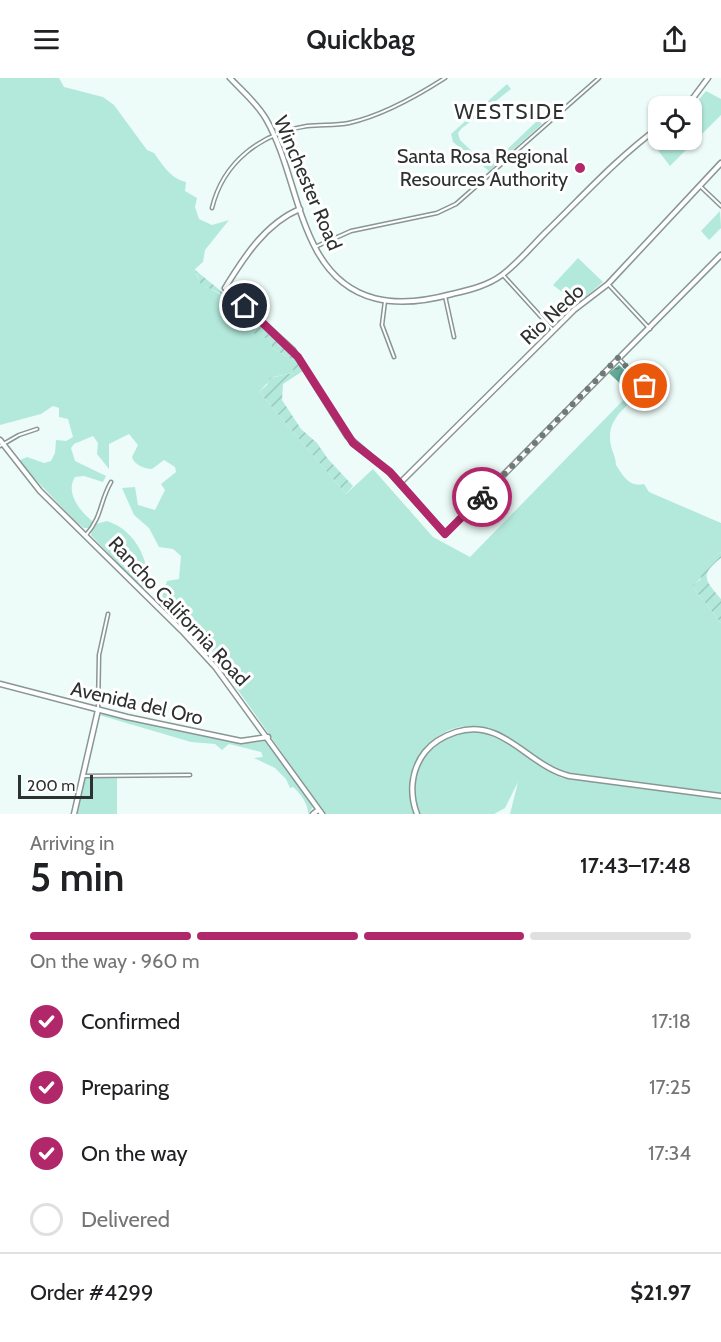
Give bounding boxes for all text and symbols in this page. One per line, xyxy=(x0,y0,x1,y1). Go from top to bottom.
icon: menu xyxy=(30,23,63,56)
text: Quickbag xyxy=(306,23,415,56)
icon: share xyxy=(658,23,691,56)
map controls xyxy=(648,96,702,150)
button: locate xyxy=(648,96,702,150)
district label: WESTSIDE xyxy=(454,99,566,124)
street label: Winchester Road xyxy=(269,112,347,254)
place label: Santa Rosa Regional Resources Authority xyxy=(397,144,568,191)
marker: Santa Rosa Regional Resources Authority xyxy=(573,161,587,175)
street label: Rio Nedo xyxy=(515,279,589,349)
pin xyxy=(219,280,270,331)
icon: home xyxy=(228,289,261,322)
pin xyxy=(619,360,670,411)
icon: bag xyxy=(628,369,661,402)
courier xyxy=(452,467,512,527)
icon: bike xyxy=(466,481,499,514)
street label: Rancho California Road xyxy=(103,531,255,691)
street label: Avenida del Oro xyxy=(69,676,205,730)
scale bar xyxy=(18,772,93,800)
text: 200 m xyxy=(27,776,75,795)
text: Arriving in xyxy=(30,831,114,855)
text: 17:43–17:48 xyxy=(580,852,691,879)
text: 5 min xyxy=(30,853,124,901)
text: On the way · 960 m xyxy=(30,949,199,973)
icon: check xyxy=(30,1005,63,1038)
text: Confirmed xyxy=(81,1008,180,1035)
text: 17:18 xyxy=(652,1009,691,1033)
icon: check xyxy=(30,1071,63,1104)
text: Preparing xyxy=(81,1074,169,1101)
text: 17:25 xyxy=(649,1075,691,1099)
icon: check xyxy=(30,1137,63,1170)
text: On the way xyxy=(81,1140,188,1167)
text: 17:34 xyxy=(648,1141,691,1165)
text: Delivered xyxy=(81,1206,170,1233)
text: Order #4299 xyxy=(30,1279,154,1306)
text: $21.97 xyxy=(630,1279,691,1306)

